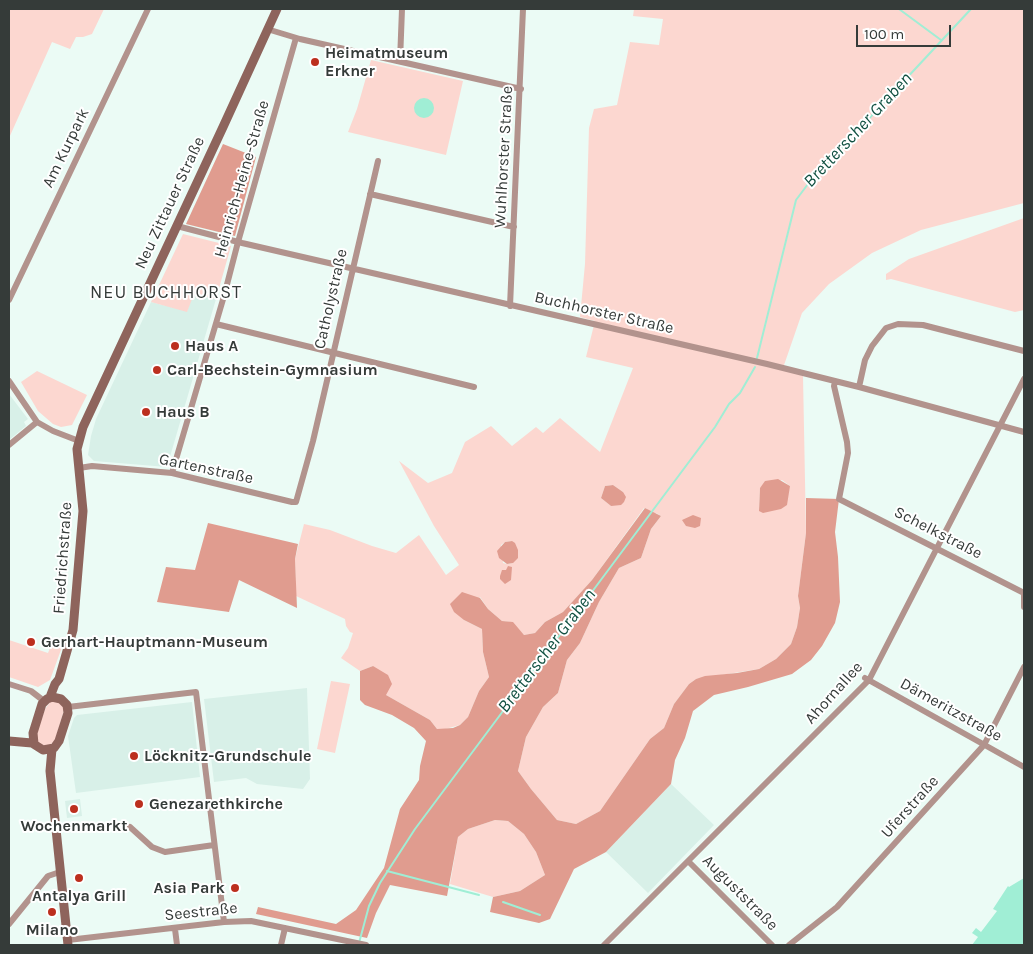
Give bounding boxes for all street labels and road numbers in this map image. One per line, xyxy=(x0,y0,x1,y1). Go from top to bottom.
street label: Wuhlhorster Straße xyxy=(491,85,517,229)
street label: Heinrich-Heine-Straße xyxy=(210,98,274,260)
street label: Am Kurpark xyxy=(38,105,94,191)
street label: Neu Zittauer Straße xyxy=(131,134,209,272)
street label: Catholystraße xyxy=(310,247,352,351)
street label: Buchhorster Straße xyxy=(533,288,675,338)
street label: Gartenstraße xyxy=(157,450,255,488)
street label: Friedrichstraße xyxy=(50,501,76,615)
street label: Schelkstraße xyxy=(891,503,985,563)
street label: Ahornallee xyxy=(801,658,867,728)
street label: Dämeritzstraße xyxy=(897,674,1005,746)
street label: Uferstraße xyxy=(877,772,943,842)
street label: Auguststraße xyxy=(698,851,782,935)
street label: Seestraße xyxy=(164,899,238,925)

